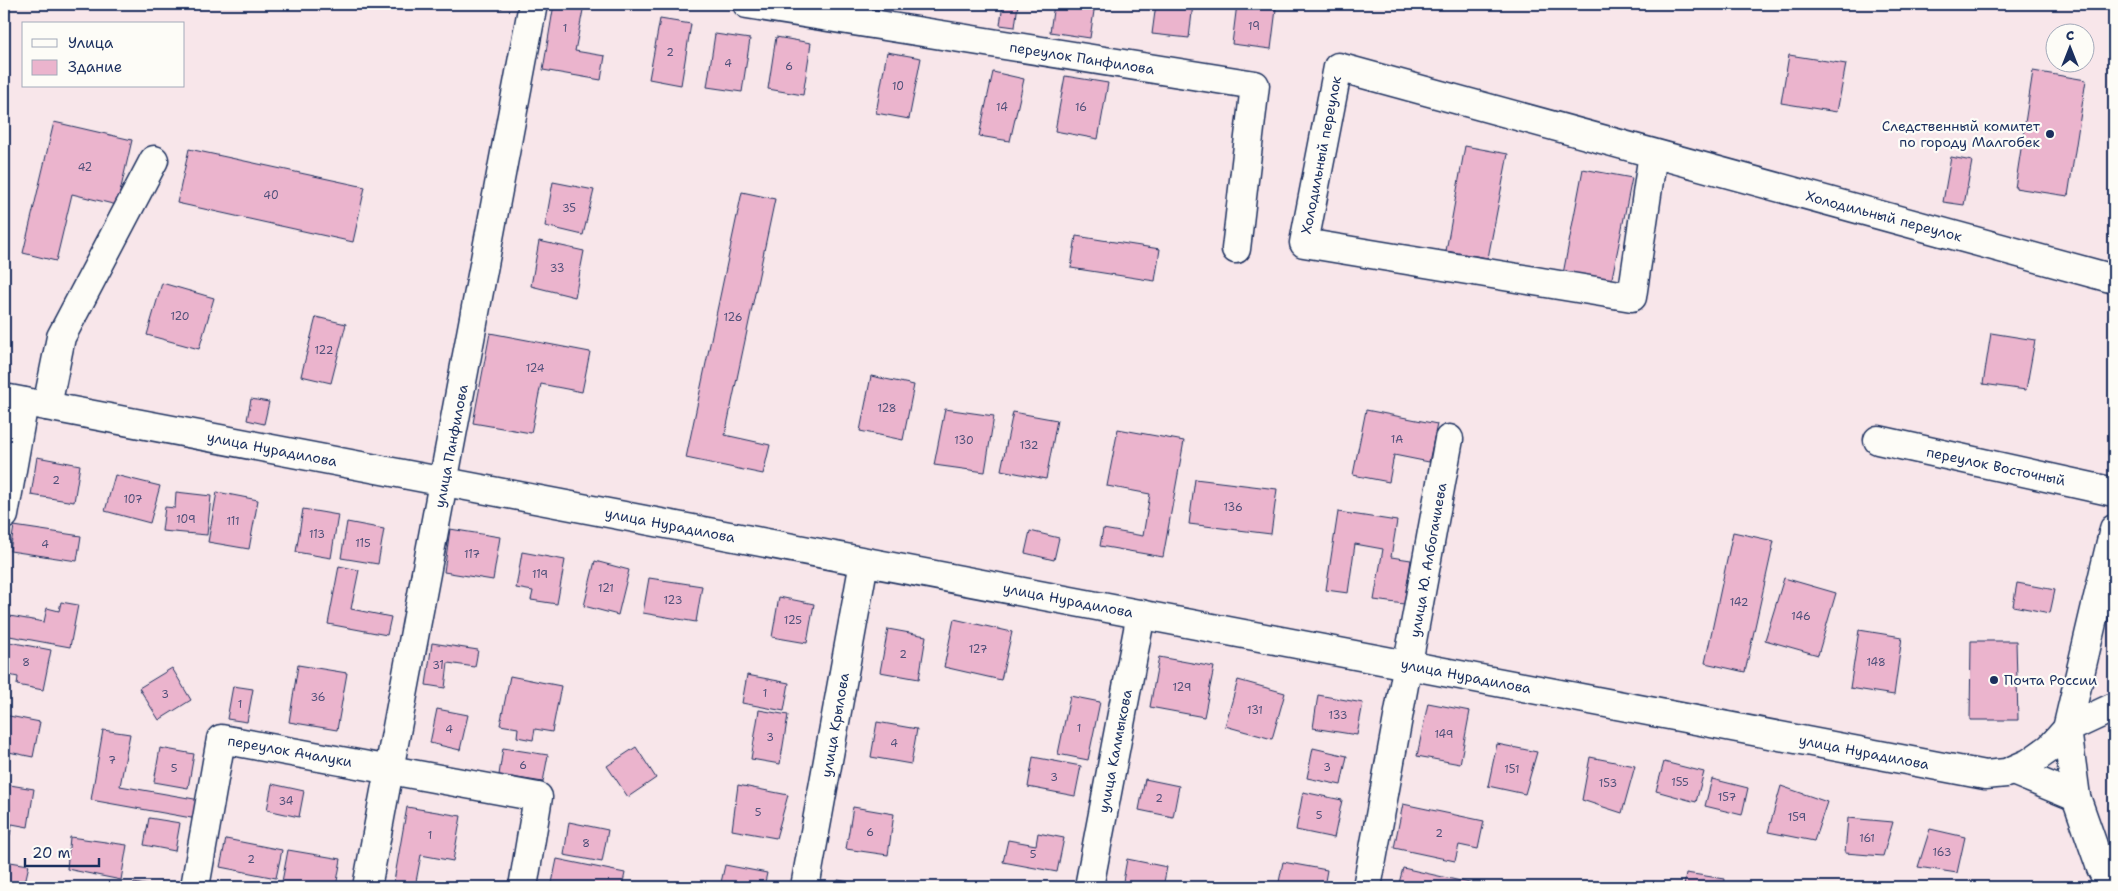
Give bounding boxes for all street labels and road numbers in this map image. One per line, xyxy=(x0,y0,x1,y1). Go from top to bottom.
street label: переулок Панфилова xyxy=(1008,38,1156,78)
street label: Холодильный переулок xyxy=(1297,74,1345,236)
street label: Холодильный переулок xyxy=(1804,187,1964,246)
street label: улица Панфилова xyxy=(430,382,472,509)
street label: улица Нурадилова xyxy=(205,428,339,471)
street label: переулок Восточный xyxy=(1925,442,2067,490)
street label: улица Ю. Албогачиева xyxy=(1406,481,1451,639)
street label: улица Нурадилова xyxy=(603,504,737,547)
street label: улица Нурадилова xyxy=(1001,579,1135,622)
street label: улица Нурадилова xyxy=(1399,655,1533,698)
street label: улица Крылова xyxy=(817,671,853,779)
street label: улица Калмыкова xyxy=(1094,688,1136,814)
street label: переулок Ачалуки xyxy=(226,731,354,771)
street label: улица Нурадилова xyxy=(1797,731,1931,774)

